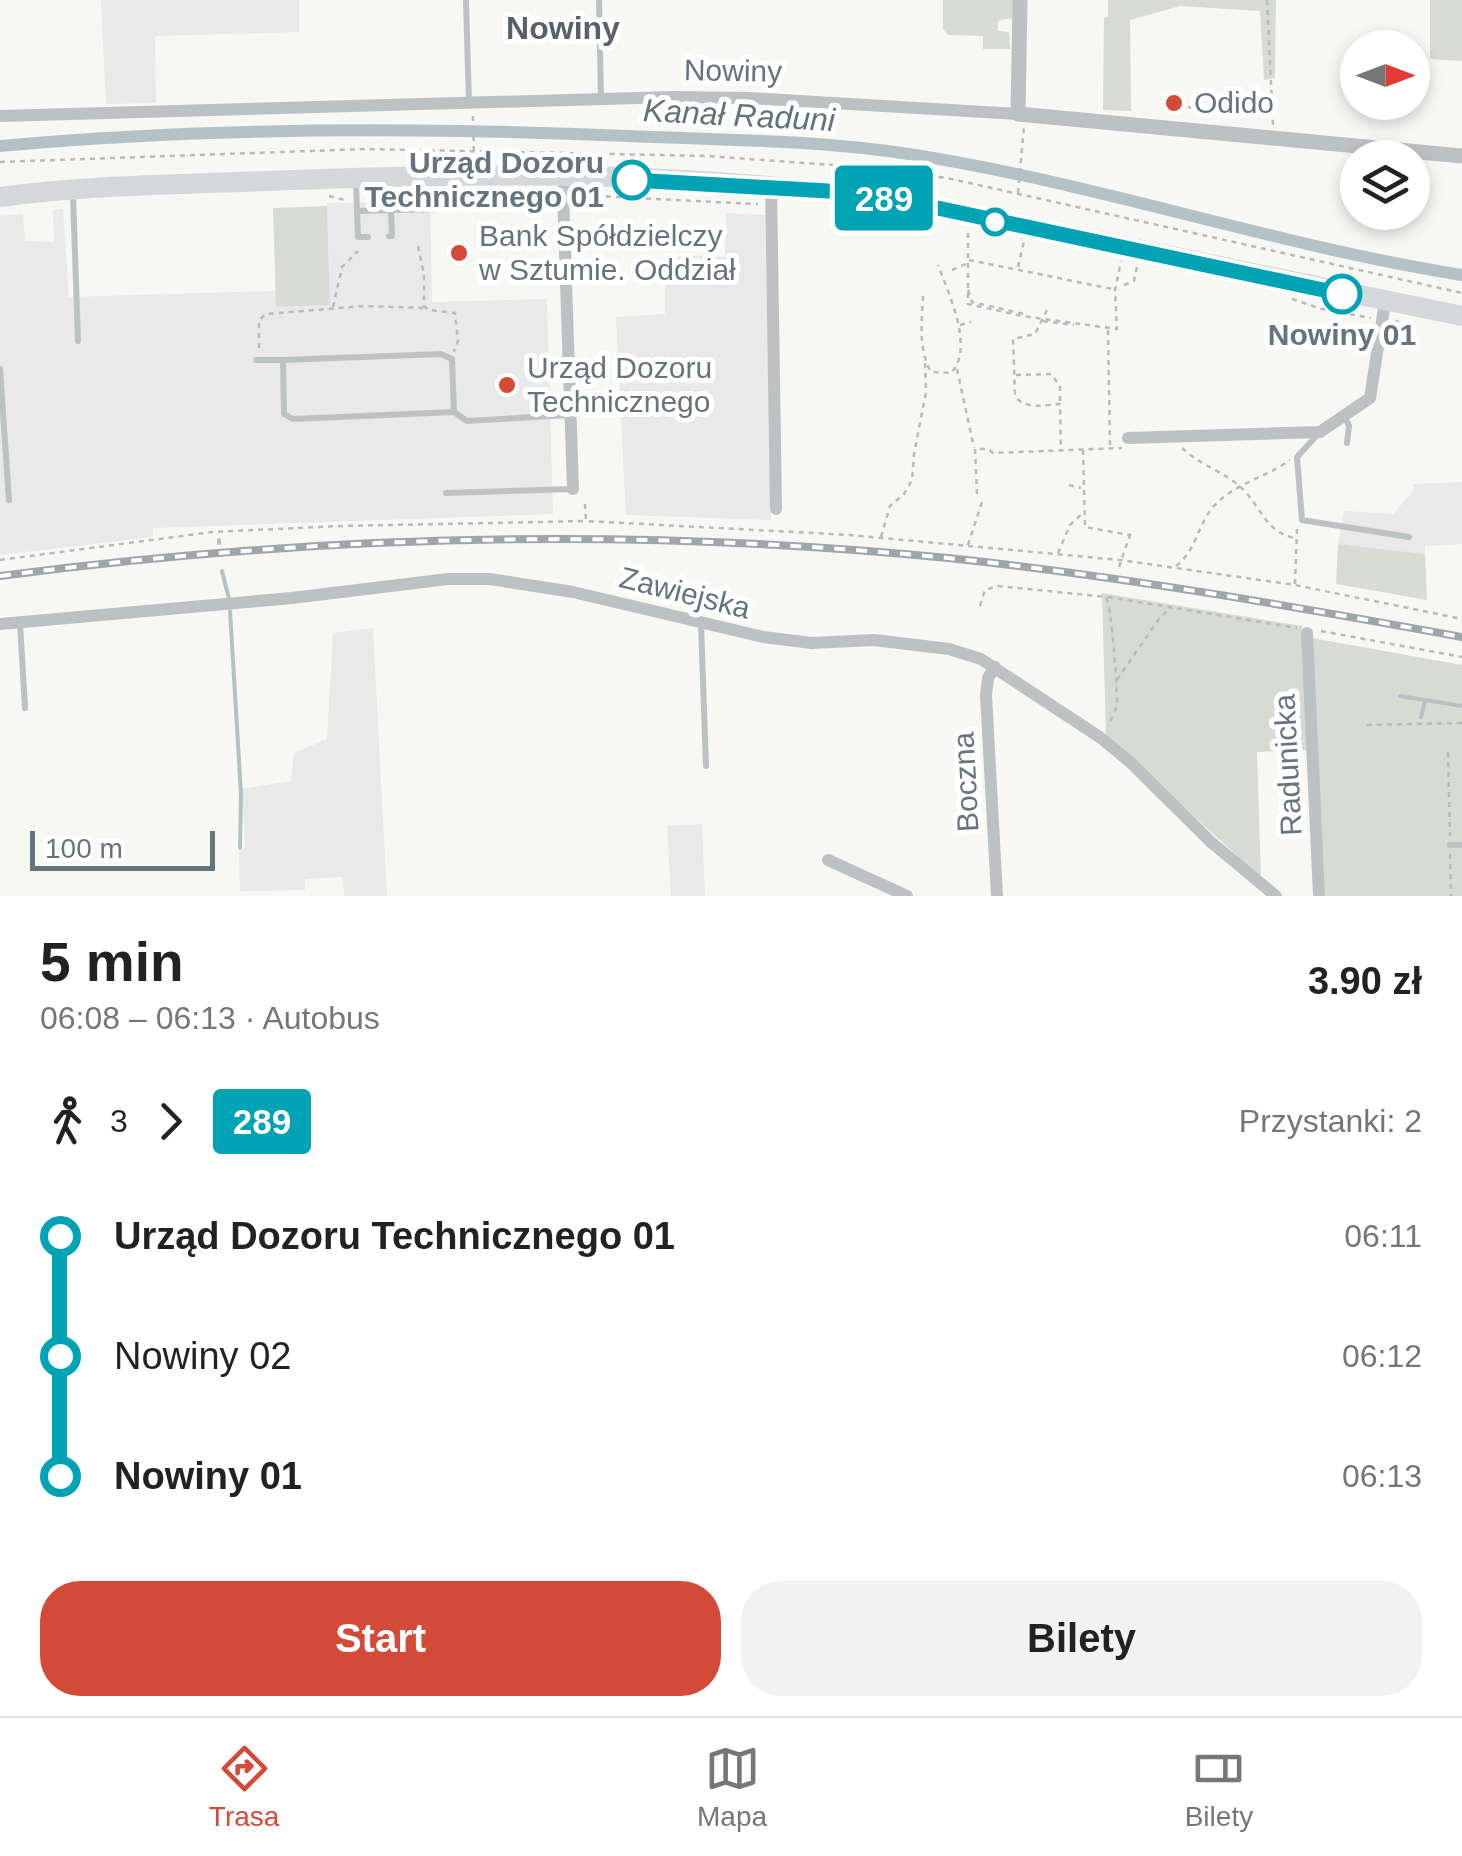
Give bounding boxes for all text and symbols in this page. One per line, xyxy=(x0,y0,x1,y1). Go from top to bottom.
district label: Nowiny xyxy=(506,10,620,46)
north arrow xyxy=(1340,30,1430,120)
map controls xyxy=(1340,30,1430,230)
street label: Nowiny xyxy=(684,53,782,88)
place label: Odido xyxy=(1194,86,1274,119)
water label: Kanał Raduni xyxy=(642,92,837,138)
marker: Odido xyxy=(1163,92,1185,114)
button: layers xyxy=(1340,140,1430,230)
place label: Urząd Dozoru Technicznego 01 xyxy=(364,146,604,213)
marker: Urząd Dozoru Technicznego 01 xyxy=(613,161,651,199)
line badge: 289 xyxy=(826,166,942,230)
text: 289 xyxy=(855,179,913,218)
unlabelled marker xyxy=(982,209,1008,235)
place label: Bank Spółdzielczy w Sztumie. Oddział xyxy=(478,219,736,286)
marker: Bank Spółdzielczy w Sztumie. Oddział xyxy=(448,242,470,264)
marker: Nowiny 01 xyxy=(1323,275,1361,313)
place label: Nowiny 01 xyxy=(1268,318,1416,351)
place label: Urząd Dozoru Technicznego xyxy=(527,351,712,418)
marker: Urząd Dozoru Technicznego xyxy=(496,374,518,396)
street label: Zawiejska xyxy=(616,560,754,625)
street label: Radunicka xyxy=(1267,693,1308,837)
street label: Boczna xyxy=(946,731,985,833)
scale bar xyxy=(30,826,215,870)
text: 100 m xyxy=(45,833,123,864)
text: 5 min xyxy=(40,931,184,993)
text: 3.90 zł xyxy=(1308,960,1422,1002)
text: 06:08 – 06:13 · Autobus xyxy=(40,1000,380,1036)
icon: walk xyxy=(40,1094,95,1149)
icon: forward xyxy=(143,1094,198,1149)
text: 289 xyxy=(233,1102,291,1141)
text: 3 xyxy=(110,1103,128,1139)
text: Przystanki: 2 xyxy=(1239,1103,1422,1139)
text: Urząd Dozoru Technicznego 01 xyxy=(114,1215,675,1257)
text: 06:11 xyxy=(1344,1218,1422,1254)
text: Nowiny 02 xyxy=(114,1335,291,1377)
text: 06:12 xyxy=(1342,1338,1422,1374)
text: Nowiny 01 xyxy=(114,1455,302,1497)
text: 06:13 xyxy=(1342,1458,1422,1494)
button: Start xyxy=(40,1581,721,1696)
button: Bilety xyxy=(741,1581,1422,1696)
tab: Trasa xyxy=(209,1741,279,1833)
tab: Mapa xyxy=(697,1741,767,1833)
tab: Bilety xyxy=(1185,1741,1253,1833)

